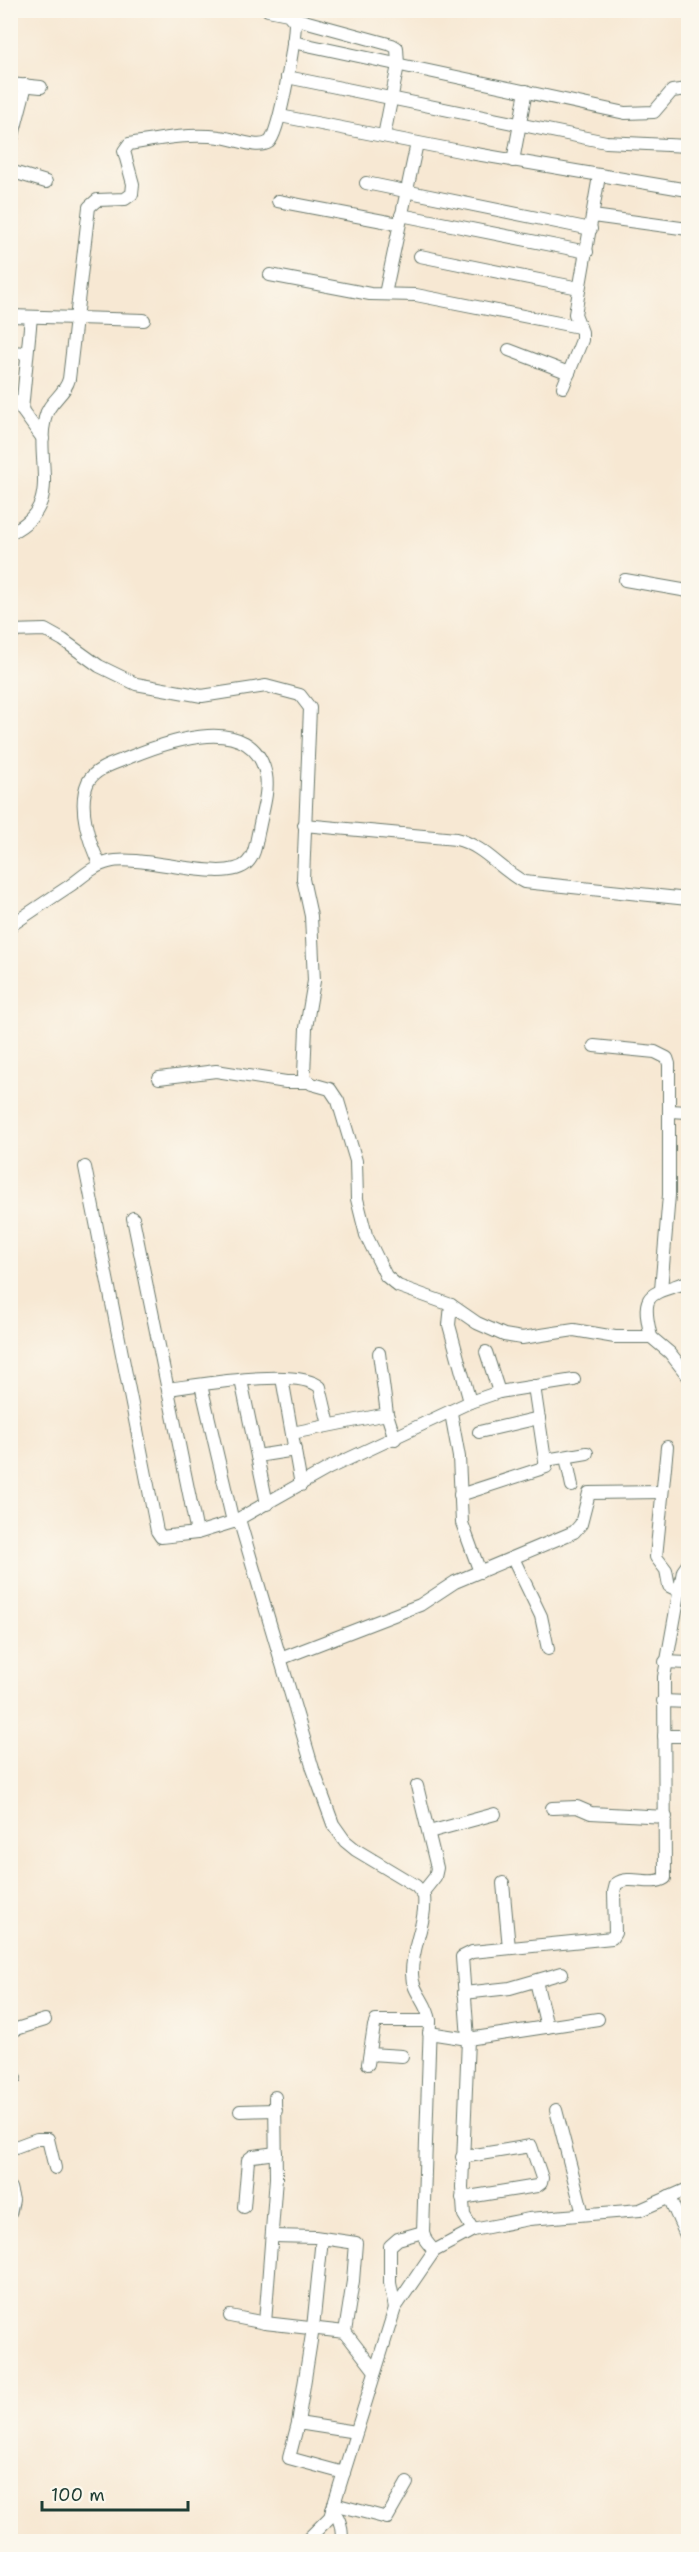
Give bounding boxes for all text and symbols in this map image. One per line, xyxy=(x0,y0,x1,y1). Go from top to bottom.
scale bar xyxy=(42,2474,188,2512)
text: 100 m xyxy=(51,2483,105,2507)

